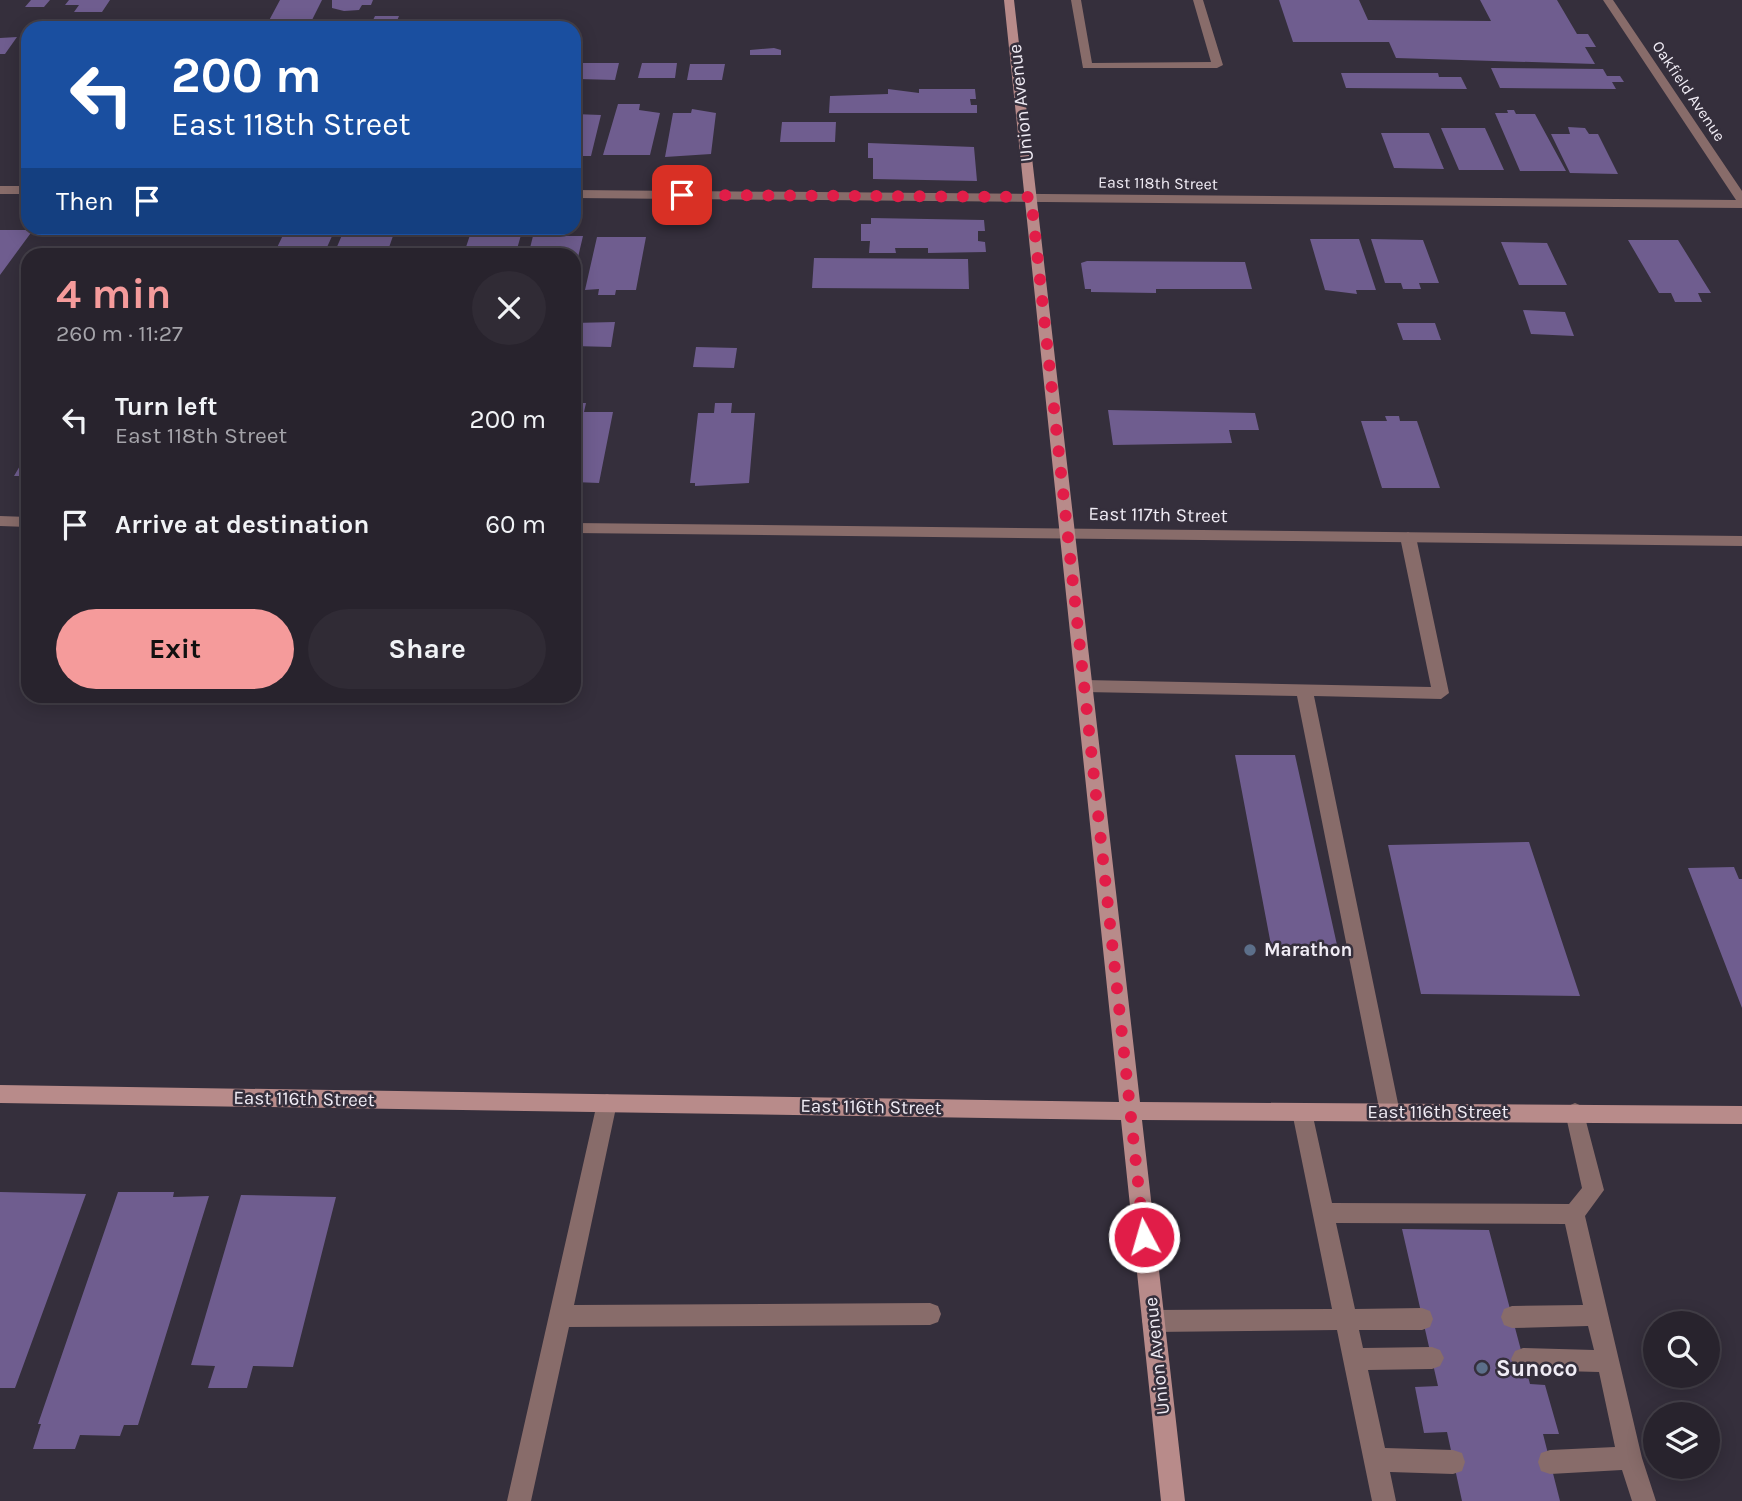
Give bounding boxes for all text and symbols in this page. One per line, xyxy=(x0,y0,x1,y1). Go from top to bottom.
street label: Oakfield Avenue xyxy=(1648,37,1730,145)
street label: Union Avenue xyxy=(1004,43,1038,163)
text: 200 m xyxy=(171,47,322,104)
icon: left xyxy=(56,49,147,140)
text: East 118th Street xyxy=(171,106,411,143)
pin xyxy=(652,165,712,225)
street label: East 118th Street xyxy=(1098,172,1218,194)
icon: arrive xyxy=(663,176,701,214)
icon: arrive xyxy=(128,182,166,220)
text: Then xyxy=(56,186,114,217)
text: 4 min xyxy=(56,269,171,319)
button: close xyxy=(472,271,546,345)
text: 260 m · 11:27 xyxy=(56,320,183,347)
text: Turn left xyxy=(115,391,217,422)
icon: left xyxy=(56,401,94,439)
text: 200 m xyxy=(470,404,546,435)
text: East 118th Street xyxy=(115,422,287,449)
street label: East 117th Street xyxy=(1088,503,1228,527)
icon: arrive xyxy=(56,506,94,544)
text: Arrive at destination xyxy=(115,509,369,540)
text: 60 m xyxy=(485,509,546,540)
button: Exit xyxy=(56,609,294,689)
button: Share xyxy=(308,609,546,689)
place label: Marathon xyxy=(1264,939,1352,961)
marker: Marathon xyxy=(1242,942,1258,958)
street label: East 116th Street xyxy=(233,1087,375,1111)
street label: East 116th Street xyxy=(800,1095,942,1119)
street label: East 116th Street xyxy=(1367,1101,1509,1123)
position arrow xyxy=(1107,1200,1181,1274)
street label: Union Avenue xyxy=(1140,1296,1174,1416)
map controls xyxy=(1643,1311,1720,1479)
button: search xyxy=(1643,1311,1720,1388)
place label: Sunoco xyxy=(1496,1355,1578,1382)
marker: Sunoco xyxy=(1474,1360,1490,1376)
button: layers xyxy=(1643,1402,1720,1479)

